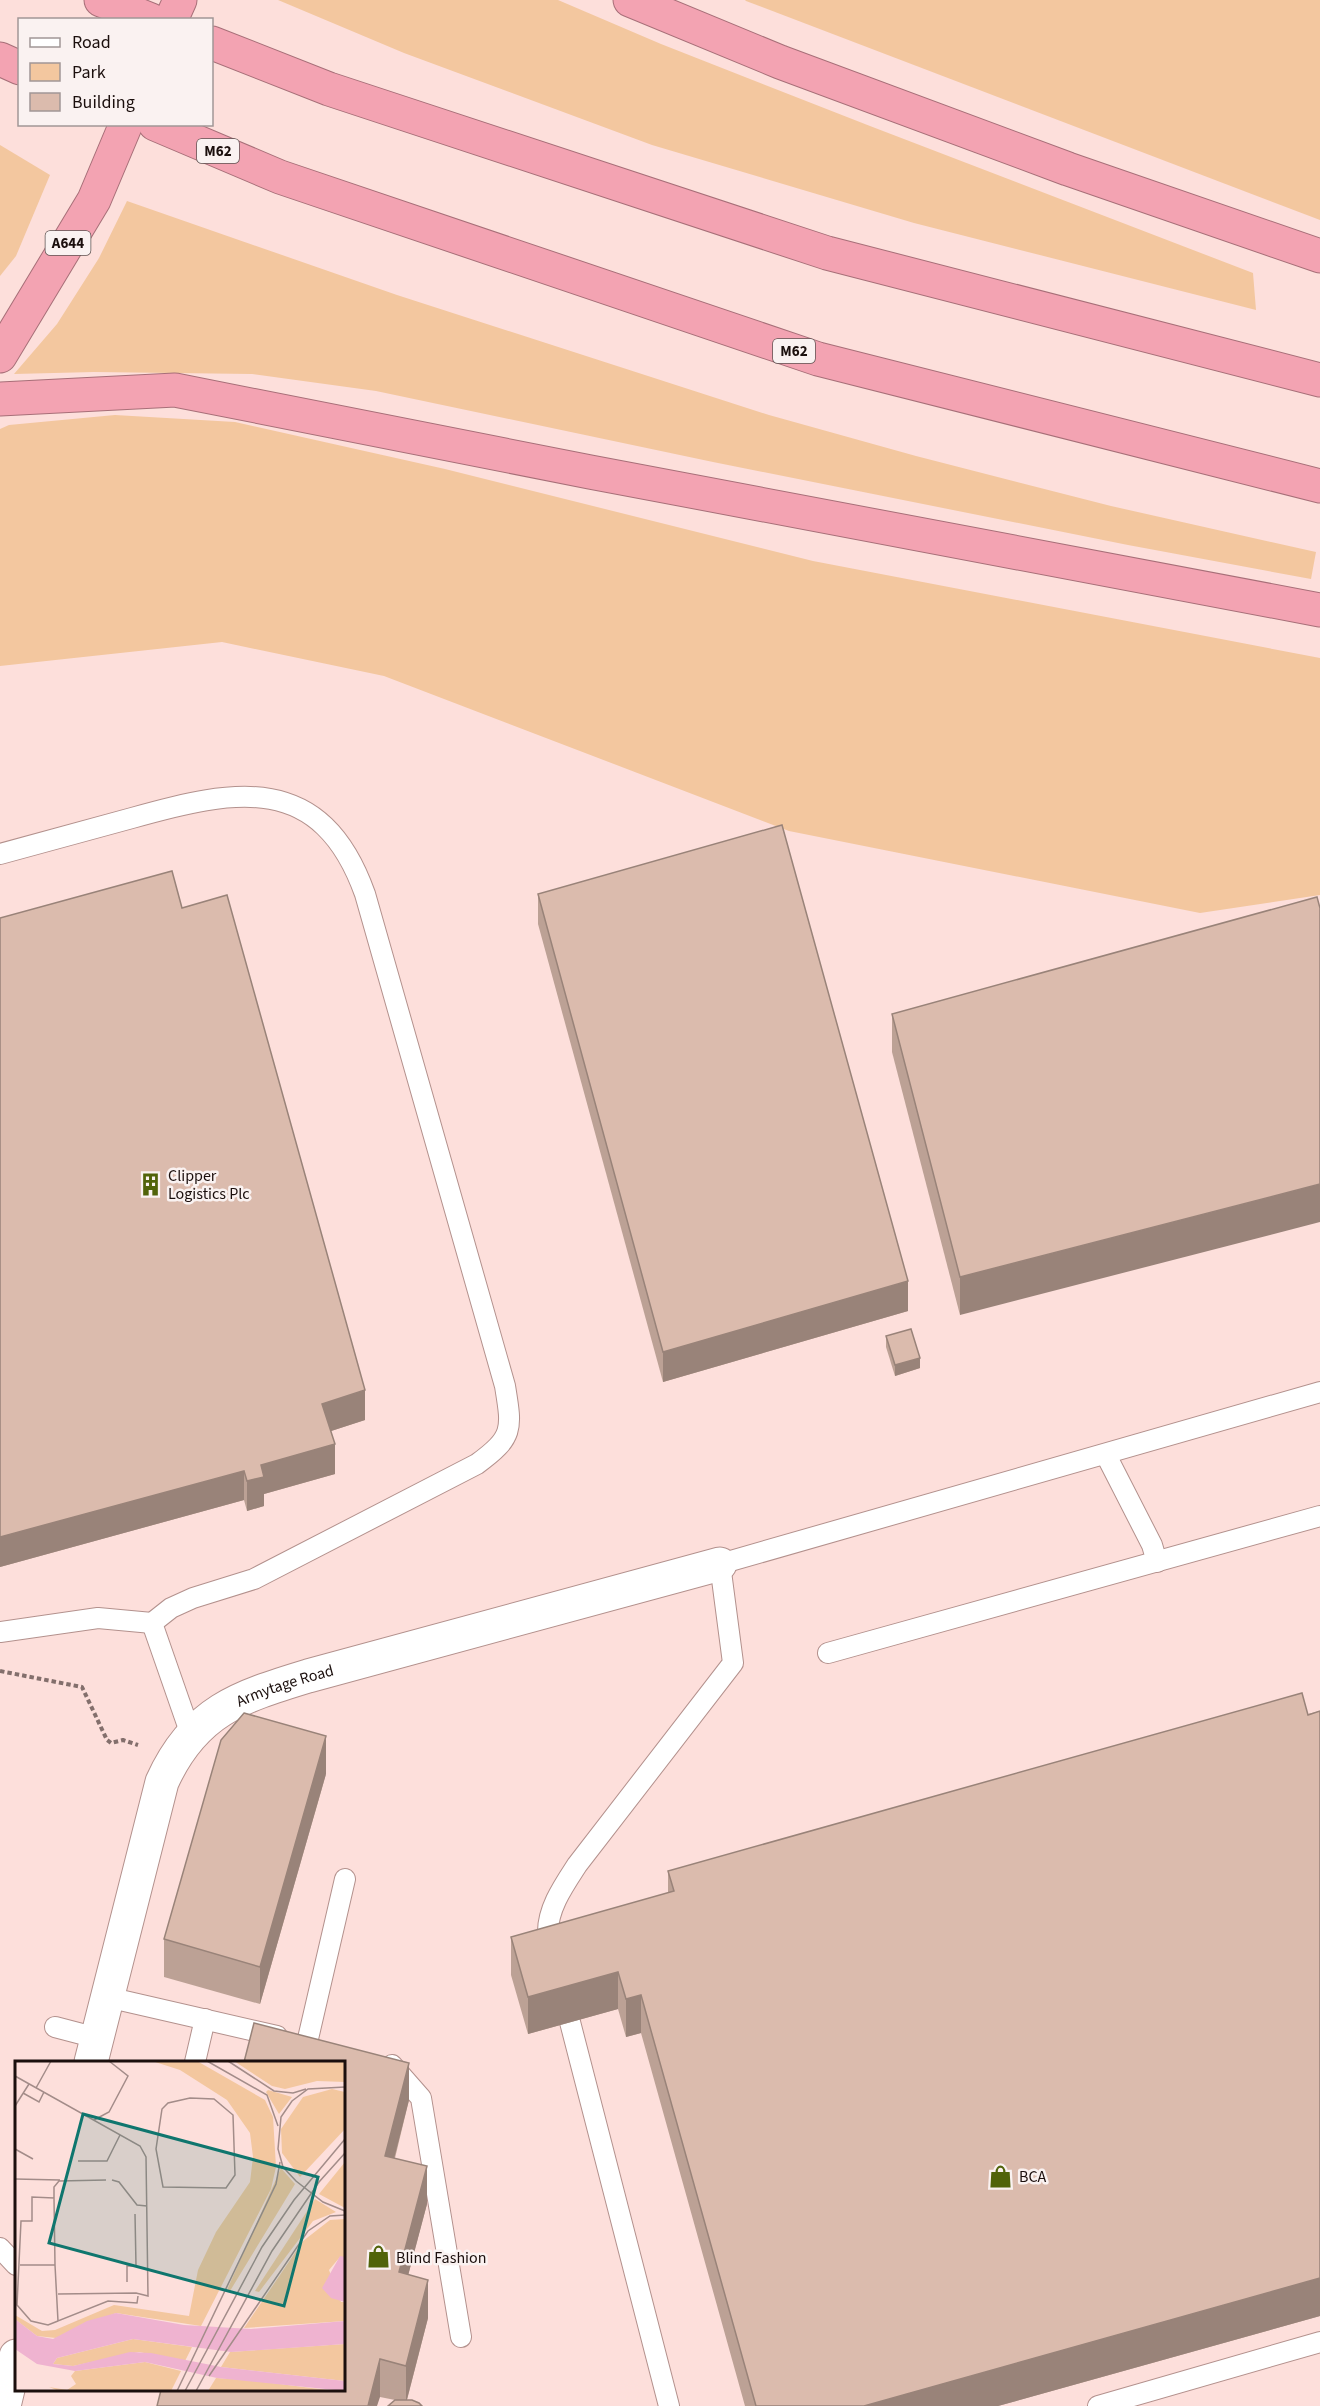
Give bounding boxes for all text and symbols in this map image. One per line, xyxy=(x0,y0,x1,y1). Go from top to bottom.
legend xyxy=(18,18,213,126)
text: Road xyxy=(72,30,111,55)
text: Park xyxy=(72,60,106,85)
text: Building xyxy=(72,90,135,115)
road number: M62 xyxy=(197,139,239,163)
road number: A644 xyxy=(46,231,90,255)
road number: M62 xyxy=(773,339,815,363)
place label: Clipper Logistics Plc xyxy=(168,1165,250,1205)
building icon: Clipper Logistics Plc xyxy=(137,1171,163,1197)
street label: Armytage Road xyxy=(233,1660,336,1712)
inset map xyxy=(15,2061,345,2391)
shop icon: BCA xyxy=(988,2163,1014,2189)
place label: BCA xyxy=(1019,2166,1047,2188)
shop icon: Blind Fashion xyxy=(365,2244,391,2270)
place label: Blind Fashion xyxy=(396,2247,486,2269)

